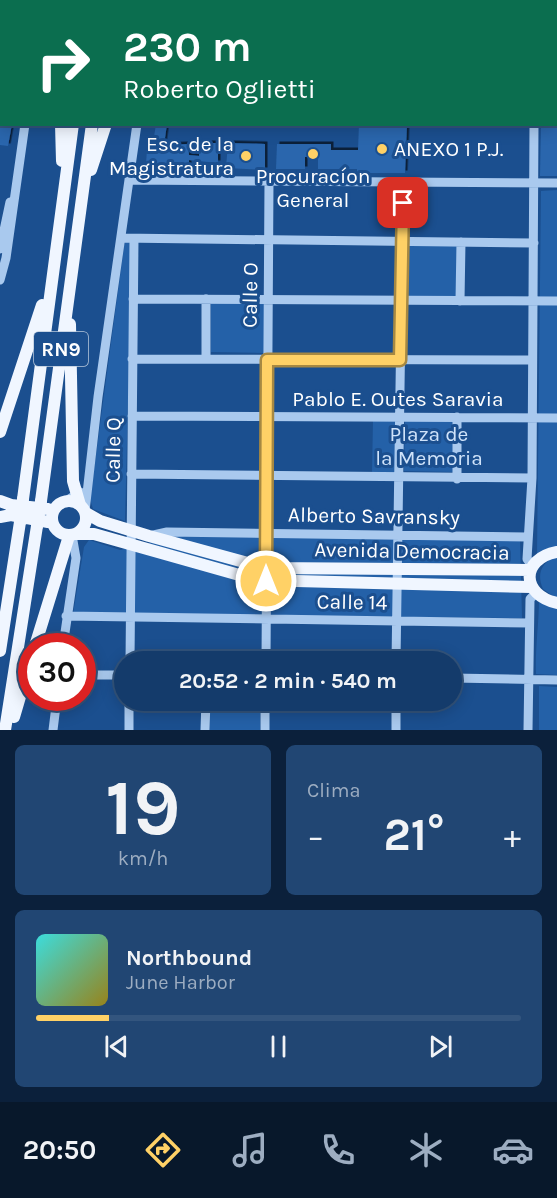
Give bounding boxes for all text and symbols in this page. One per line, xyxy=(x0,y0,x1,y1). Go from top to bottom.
text: 230 m xyxy=(123,22,252,72)
icon: right xyxy=(24,24,102,102)
text: Roberto Oglietti xyxy=(123,73,316,105)
place label: Esc. de la Magistratura xyxy=(109,132,234,180)
place label: ANEXO 1 P.J. xyxy=(394,137,504,161)
marker: ANEXO 1 P.J. xyxy=(375,142,389,156)
marker: Procuracíon General xyxy=(306,147,320,161)
marker: Esc. de la Magistratura xyxy=(239,149,253,163)
place label: Procuracíon General xyxy=(256,164,370,212)
pin xyxy=(377,177,428,228)
icon: arrive xyxy=(386,186,419,219)
street label: Calle O xyxy=(237,262,263,328)
road number: RN9 xyxy=(34,332,88,366)
street label: Pablo E. Outes Saravia xyxy=(292,387,504,411)
street label: Calle Q xyxy=(100,417,126,483)
park label: Plaza de la Memoria xyxy=(375,422,483,470)
street label: Alberto Savransky xyxy=(288,503,460,530)
street label: Avenida Democracia xyxy=(314,537,510,565)
position arrow xyxy=(234,549,298,613)
street label: Calle 14 xyxy=(316,589,388,615)
speed limit sign: 30 xyxy=(18,633,96,711)
text: 20:52 · 2 min · 540 m xyxy=(179,668,397,694)
text: 19 xyxy=(105,762,181,854)
text: Clima xyxy=(307,779,361,802)
text: 21° xyxy=(384,809,444,861)
text: − xyxy=(307,817,324,855)
text: + xyxy=(504,817,521,855)
text: km/h xyxy=(118,847,168,870)
text: Northbound xyxy=(126,945,252,971)
text: June Harbor xyxy=(126,971,235,994)
icon: previous xyxy=(100,1030,133,1063)
icon: pause xyxy=(262,1030,295,1063)
icon: next xyxy=(424,1030,457,1063)
icon: directions xyxy=(142,1129,184,1171)
icon: music xyxy=(229,1129,271,1171)
icon: phone xyxy=(317,1129,359,1171)
icon: climate xyxy=(405,1129,447,1171)
icon: car xyxy=(492,1129,534,1171)
text: 20:50 xyxy=(23,1134,96,1166)

